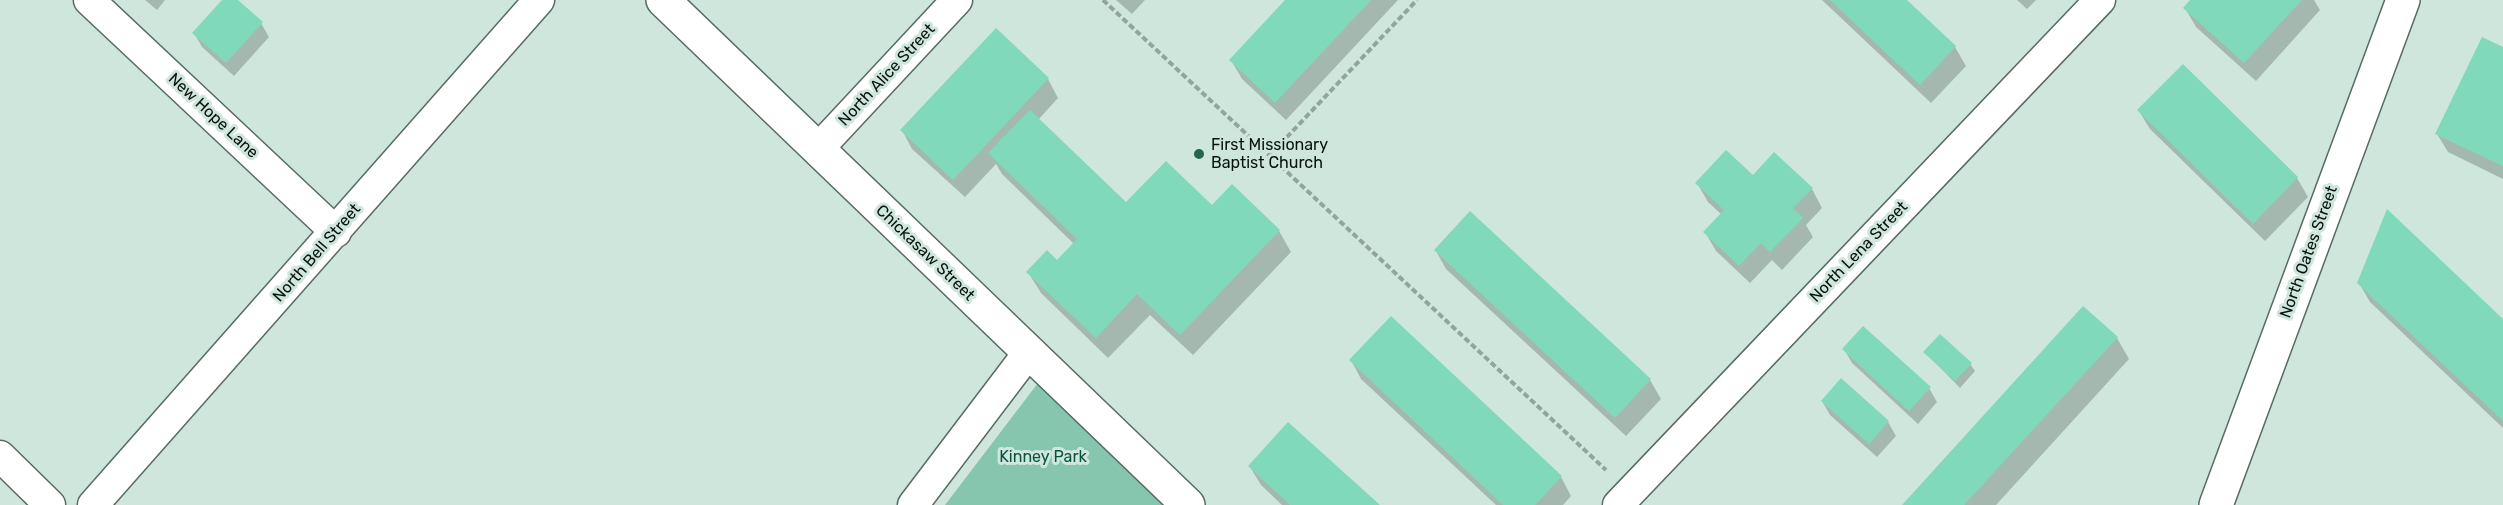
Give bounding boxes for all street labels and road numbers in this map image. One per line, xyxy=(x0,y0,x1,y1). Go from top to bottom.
street label: North Alice Street xyxy=(835,20,939,130)
street label: New Hope Lane xyxy=(164,69,262,163)
street label: North Oates Street xyxy=(2276,183,2342,321)
street label: North Lena Street xyxy=(1806,198,1912,306)
street label: North Bell Street xyxy=(269,200,365,306)
street label: Chickasaw Street xyxy=(872,201,978,305)

